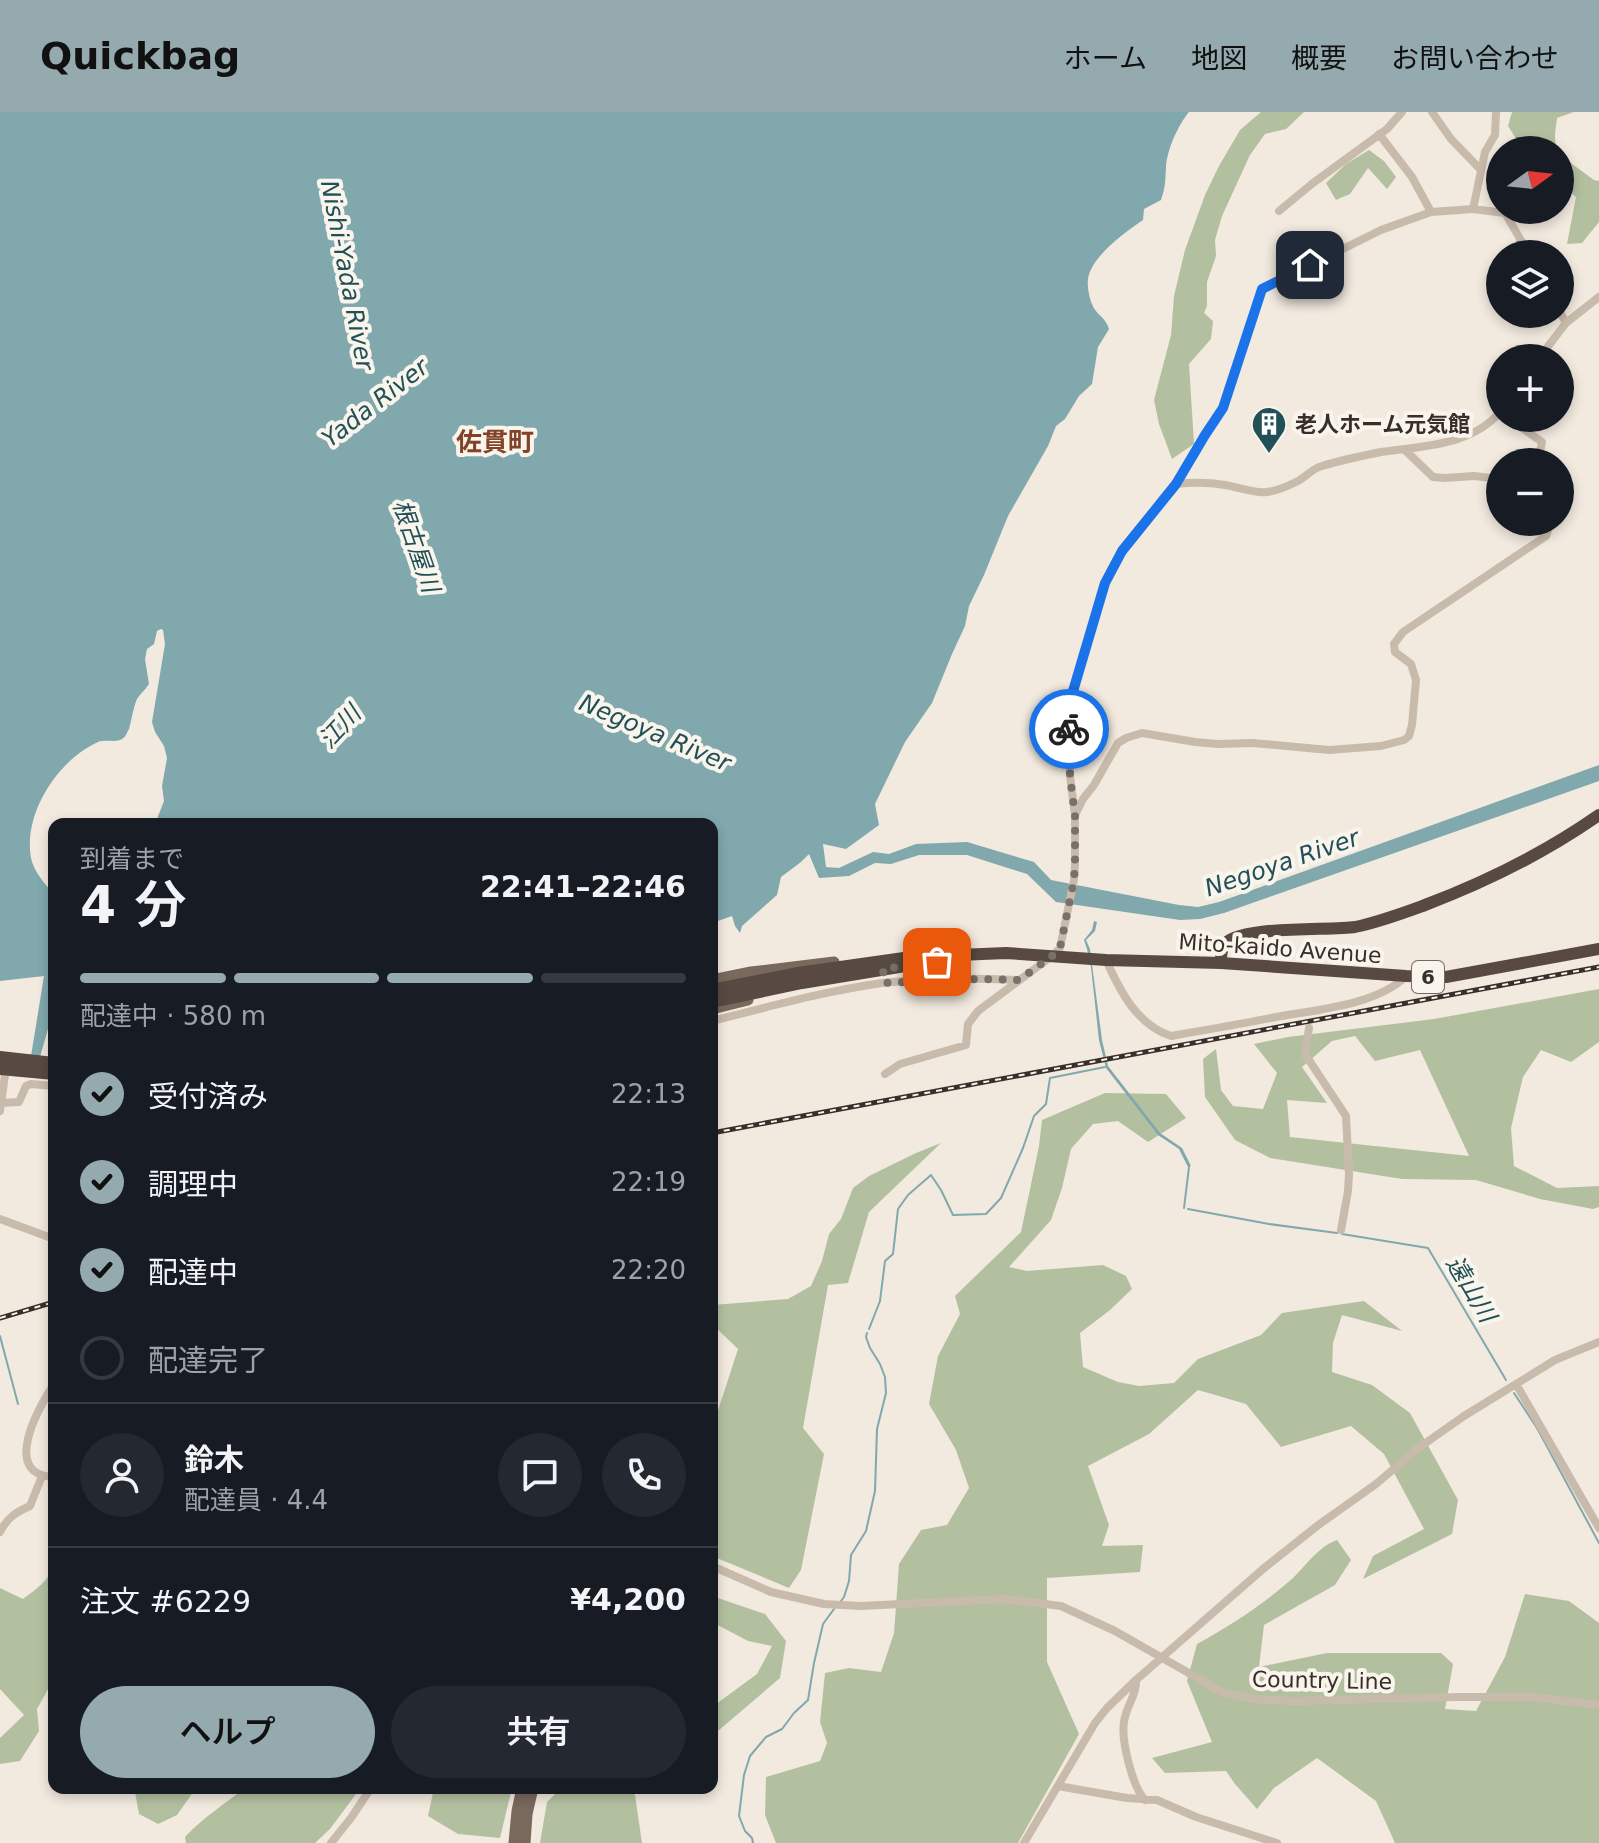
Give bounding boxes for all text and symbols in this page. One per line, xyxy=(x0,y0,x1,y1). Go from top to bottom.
text: Quickbag xyxy=(40,34,240,78)
text: ホーム xyxy=(1064,42,1147,75)
text: 地図 xyxy=(1191,42,1247,75)
text: 概要 xyxy=(1291,42,1347,75)
text: お問い合わせ xyxy=(1391,42,1559,75)
north arrow xyxy=(1486,136,1574,224)
map controls xyxy=(1486,136,1574,536)
water label: Nishi-Yada River xyxy=(315,178,380,374)
pin xyxy=(1276,231,1344,299)
button: layers xyxy=(1486,240,1574,328)
icon: home xyxy=(1288,243,1332,287)
button: + xyxy=(1486,344,1574,432)
water label: Yada River xyxy=(316,352,435,453)
building icon: 老人ホーム元気館 xyxy=(1250,405,1288,455)
place label: 老人ホーム元気館 xyxy=(1295,412,1470,437)
district label: 佐貫町 xyxy=(456,427,534,457)
button: − xyxy=(1486,448,1574,536)
water label: 根古屋川 xyxy=(387,496,446,599)
water label: Negoya River xyxy=(575,689,737,778)
courier xyxy=(1029,689,1109,769)
water label: 江川 xyxy=(313,698,369,754)
icon: bike xyxy=(1047,707,1091,751)
water label: Negoya River xyxy=(1201,823,1365,903)
text: 到着まで xyxy=(80,844,184,874)
text: 22:41–22:46 xyxy=(480,869,686,904)
text: 4 分 xyxy=(80,875,186,935)
pin xyxy=(903,928,971,996)
street label: Mito-kaido Avenue xyxy=(1178,929,1382,968)
icon: bag xyxy=(915,940,959,984)
road number: 6 xyxy=(1412,961,1444,993)
text: 配達中 · 580 m xyxy=(80,1001,266,1031)
icon: check xyxy=(80,1072,124,1116)
text: 受付済み xyxy=(148,1079,268,1114)
text: 22:13 xyxy=(611,1079,686,1109)
icon: check xyxy=(80,1160,124,1204)
text: 調理中 xyxy=(148,1167,238,1202)
text: 22:19 xyxy=(611,1167,686,1197)
icon: check xyxy=(80,1248,124,1292)
water label: 遠山川 xyxy=(1440,1251,1503,1330)
text: 配達中 xyxy=(148,1255,238,1290)
text: 22:20 xyxy=(611,1255,686,1285)
text: 配達完了 xyxy=(148,1343,268,1378)
button: person xyxy=(80,1433,164,1517)
button: chat xyxy=(498,1433,582,1517)
button: phone xyxy=(602,1433,686,1517)
text: 鈴木 xyxy=(184,1442,244,1477)
text: 配達員 · 4.4 xyxy=(184,1485,328,1515)
text: ¥4,200 xyxy=(570,1582,686,1617)
text: 注文 #6229 xyxy=(80,1584,251,1619)
street label: Country Line xyxy=(1252,1667,1392,1694)
button: ヘルプ xyxy=(80,1686,375,1778)
button: 共有 xyxy=(391,1686,686,1778)

